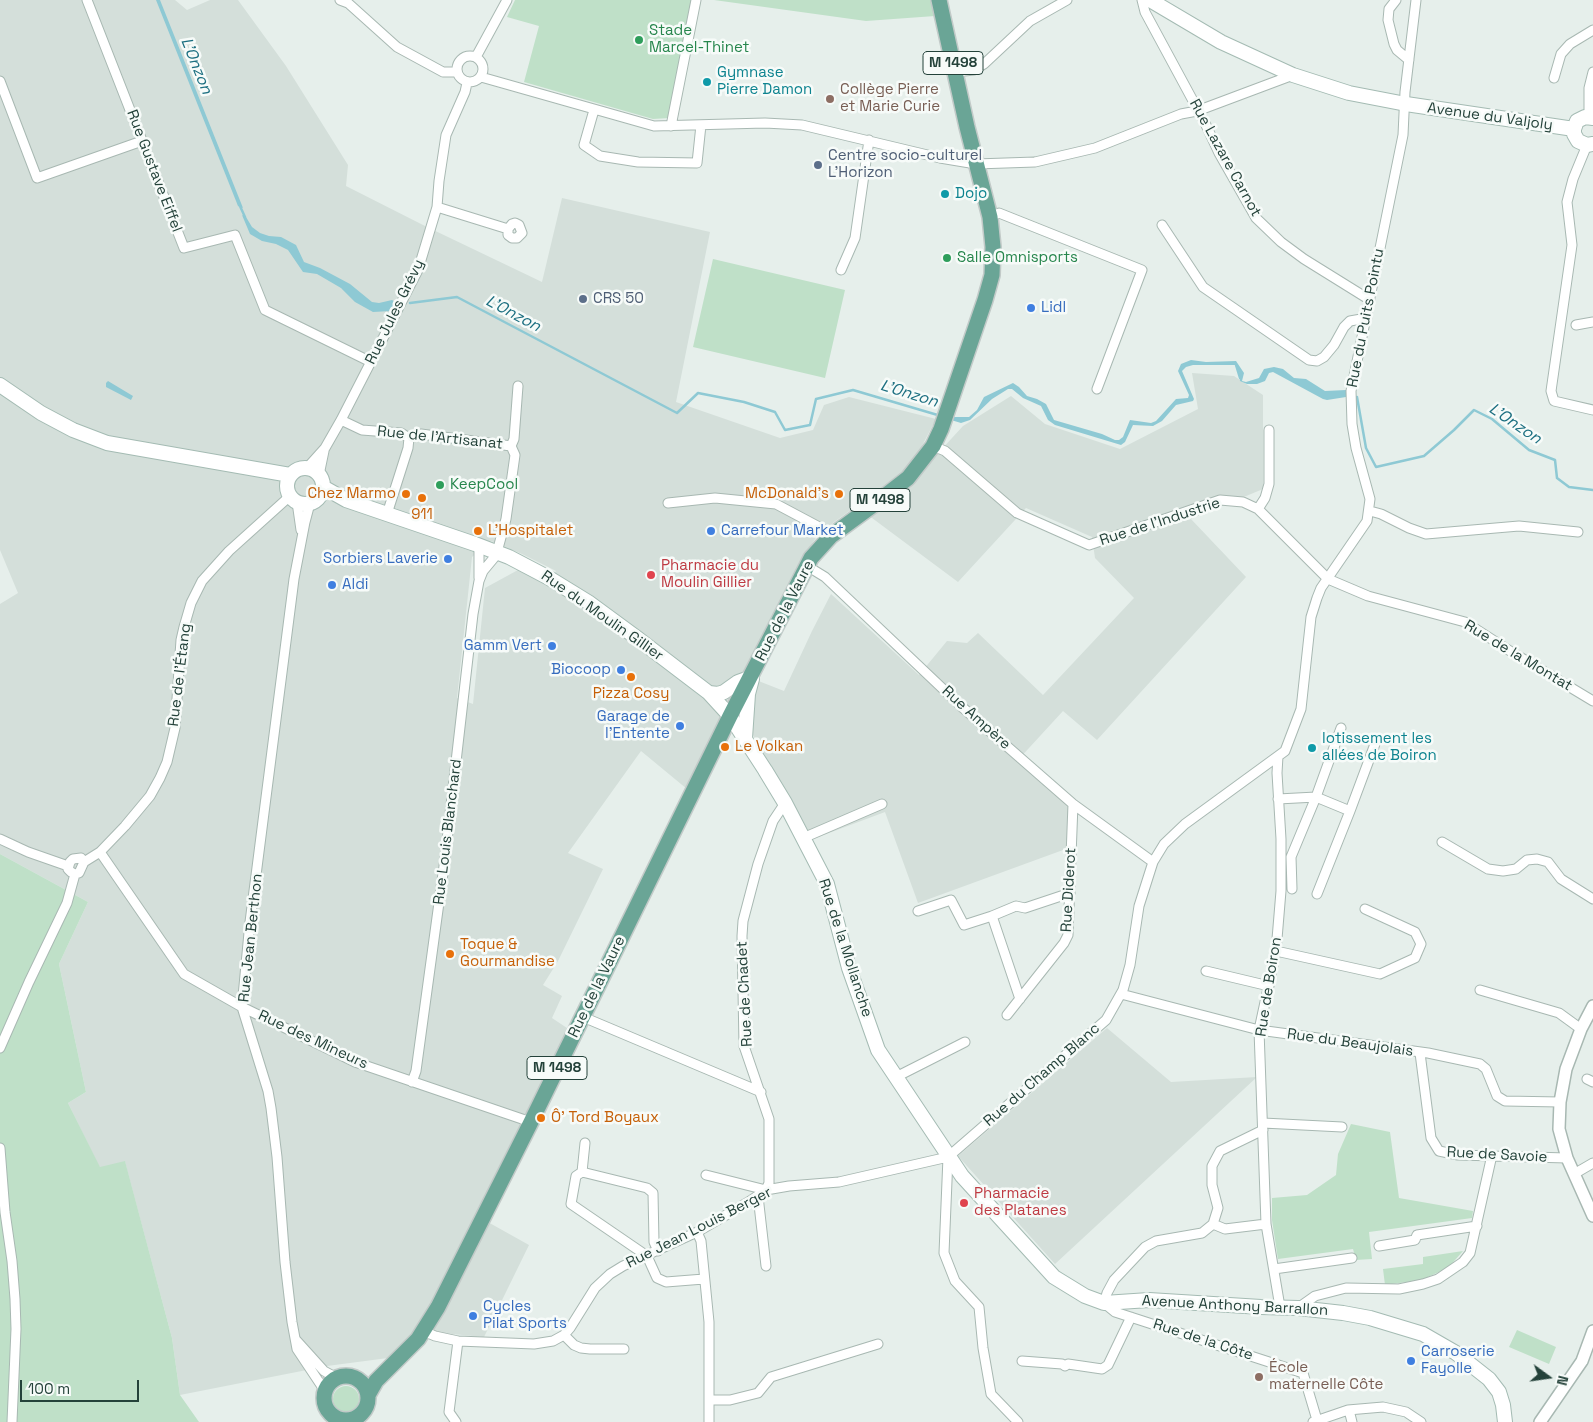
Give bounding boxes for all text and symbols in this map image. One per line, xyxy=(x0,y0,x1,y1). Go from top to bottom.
place label: Stade Marcel-Thinet xyxy=(649,22,749,57)
marker: Stade Marcel-Thinet xyxy=(633,34,645,46)
water label: L'Onzon xyxy=(176,35,216,97)
road number: M 1498 xyxy=(923,52,983,74)
place label: Gymnase Pierre Damon xyxy=(717,64,812,99)
marker: Gymnase Pierre Damon xyxy=(701,76,713,88)
place label: Collège Pierre et Marie Curie xyxy=(840,81,940,116)
marker: Collège Pierre et Marie Curie xyxy=(824,93,836,105)
street label: Rue Lazare Carnot xyxy=(1185,96,1265,220)
street label: Avenue du Valjoly xyxy=(1426,99,1554,135)
street label: Rue Gustave Eiffel xyxy=(122,107,186,235)
place label: Centre socio-culturel L'Horizon xyxy=(828,147,982,182)
marker: Centre socio-culturel L'Horizon xyxy=(812,159,824,171)
place label: Dojo xyxy=(955,185,987,203)
marker: Dojo xyxy=(939,188,951,200)
street label: Rue du Puits Pointu xyxy=(1344,247,1388,389)
place label: Salle Omnisports xyxy=(957,249,1078,267)
marker: Salle Omnisports xyxy=(941,252,953,264)
street label: Rue Jules Grévy xyxy=(362,257,428,367)
place label: CRS 50 xyxy=(593,290,644,308)
water label: L'Onzon xyxy=(482,292,544,336)
marker: CRS 50 xyxy=(577,293,589,305)
place label: Lidl xyxy=(1041,299,1066,317)
marker: Lidl xyxy=(1025,302,1037,314)
water label: L'Onzon xyxy=(878,376,940,412)
water label: L'Onzon xyxy=(1485,399,1545,449)
street label: Rue de l'Artisanat xyxy=(376,422,504,454)
place label: KeepCool xyxy=(450,476,518,494)
marker: KeepCool xyxy=(434,479,446,491)
place label: Chez Marmo xyxy=(307,485,396,503)
place label: McDonald's xyxy=(745,485,829,503)
marker: Chez Marmo xyxy=(400,488,412,500)
marker: McDonald's xyxy=(833,488,845,500)
road number: M 1498 xyxy=(850,488,910,512)
marker: 911 xyxy=(416,492,428,504)
street label: Rue de l'Industrie xyxy=(1097,494,1223,550)
place label: 911 xyxy=(411,506,433,524)
place label: L'Hospitalet xyxy=(488,522,573,540)
place label: Carrefour Market xyxy=(721,522,844,540)
marker: L'Hospitalet xyxy=(472,525,484,537)
marker: Carrefour Market xyxy=(705,525,717,537)
place label: Sorbiers Laverie xyxy=(323,550,438,568)
marker: Sorbiers Laverie xyxy=(442,553,454,565)
place label: Pharmacie du Moulin Gillier xyxy=(661,557,759,592)
street label: Rue de la Vaure xyxy=(752,558,818,664)
street label: Rue du Moulin Gillier xyxy=(537,567,667,665)
marker: Pharmacie du Moulin Gillier xyxy=(645,569,657,581)
place label: Aldi xyxy=(342,576,368,594)
marker: Aldi xyxy=(326,579,338,591)
street label: Rue de la Montat xyxy=(1461,617,1575,695)
street label: Rue de l'Étang xyxy=(165,622,195,728)
place label: Gamm Vert xyxy=(464,637,542,655)
marker: Gamm Vert xyxy=(546,640,558,652)
place label: Biocoop xyxy=(551,661,611,679)
marker: Biocoop xyxy=(615,664,627,676)
marker: Pizza Cosy xyxy=(625,671,637,683)
street label: Rue Ampère xyxy=(938,682,1014,754)
place label: Pizza Cosy xyxy=(593,685,669,703)
place label: Garage de l'Entente xyxy=(597,708,670,743)
marker: Garage de l'Entente xyxy=(674,720,686,732)
place label: lotissement les allées de Boiron xyxy=(1322,730,1437,765)
place label: Le Volkan xyxy=(735,738,803,756)
marker: Le Volkan xyxy=(719,741,731,753)
marker: lotissement les allées de Boiron xyxy=(1306,742,1318,754)
street label: Rue Louis Blanchard xyxy=(430,758,466,906)
street label: Rue Diderot xyxy=(1058,847,1080,933)
street label: Rue Jean Berthon xyxy=(235,873,267,1003)
street label: Rue de la Mollanche xyxy=(814,877,876,1019)
street label: Rue de la Vaure xyxy=(565,933,629,1041)
place label: Toque & Gourmandise xyxy=(460,936,555,971)
street label: Rue de Boiron xyxy=(1252,936,1286,1038)
street label: Rue de Chadet xyxy=(733,941,757,1047)
marker: Toque & Gourmandise xyxy=(444,948,456,960)
street label: Rue des Mineurs xyxy=(255,1007,371,1073)
street label: Rue du Champ Blanc xyxy=(980,1020,1104,1130)
street label: Rue du Beaujolais xyxy=(1286,1025,1414,1061)
road number: M 1498 xyxy=(527,1056,587,1080)
place label: Ô’ Tord Boyaux xyxy=(551,1109,659,1127)
marker: Ô’ Tord Boyaux xyxy=(535,1112,547,1124)
street label: Rue de Savoie xyxy=(1446,1143,1548,1167)
street label: Rue Jean Louis Berger xyxy=(623,1183,775,1273)
place label: Pharmacie des Platanes xyxy=(974,1185,1067,1220)
marker: Pharmacie des Platanes xyxy=(958,1197,970,1209)
street label: Avenue Anthony Barrallon xyxy=(1141,1292,1329,1320)
place label: Cycles Pilat Sports xyxy=(483,1298,567,1333)
marker: Cycles Pilat Sports xyxy=(467,1310,479,1322)
street label: Rue de la Côte xyxy=(1151,1315,1255,1365)
place label: Carroserie Fayolle xyxy=(1421,1343,1495,1378)
north arrow xyxy=(1523,1352,1573,1402)
marker: Carroserie Fayolle xyxy=(1405,1355,1417,1367)
place label: École maternelle Côte xyxy=(1269,1359,1383,1394)
scale bar xyxy=(22,1370,141,1402)
marker: École maternelle Côte xyxy=(1253,1371,1265,1383)
text: N xyxy=(1553,1374,1572,1387)
text: 100 m xyxy=(28,1379,70,1398)

